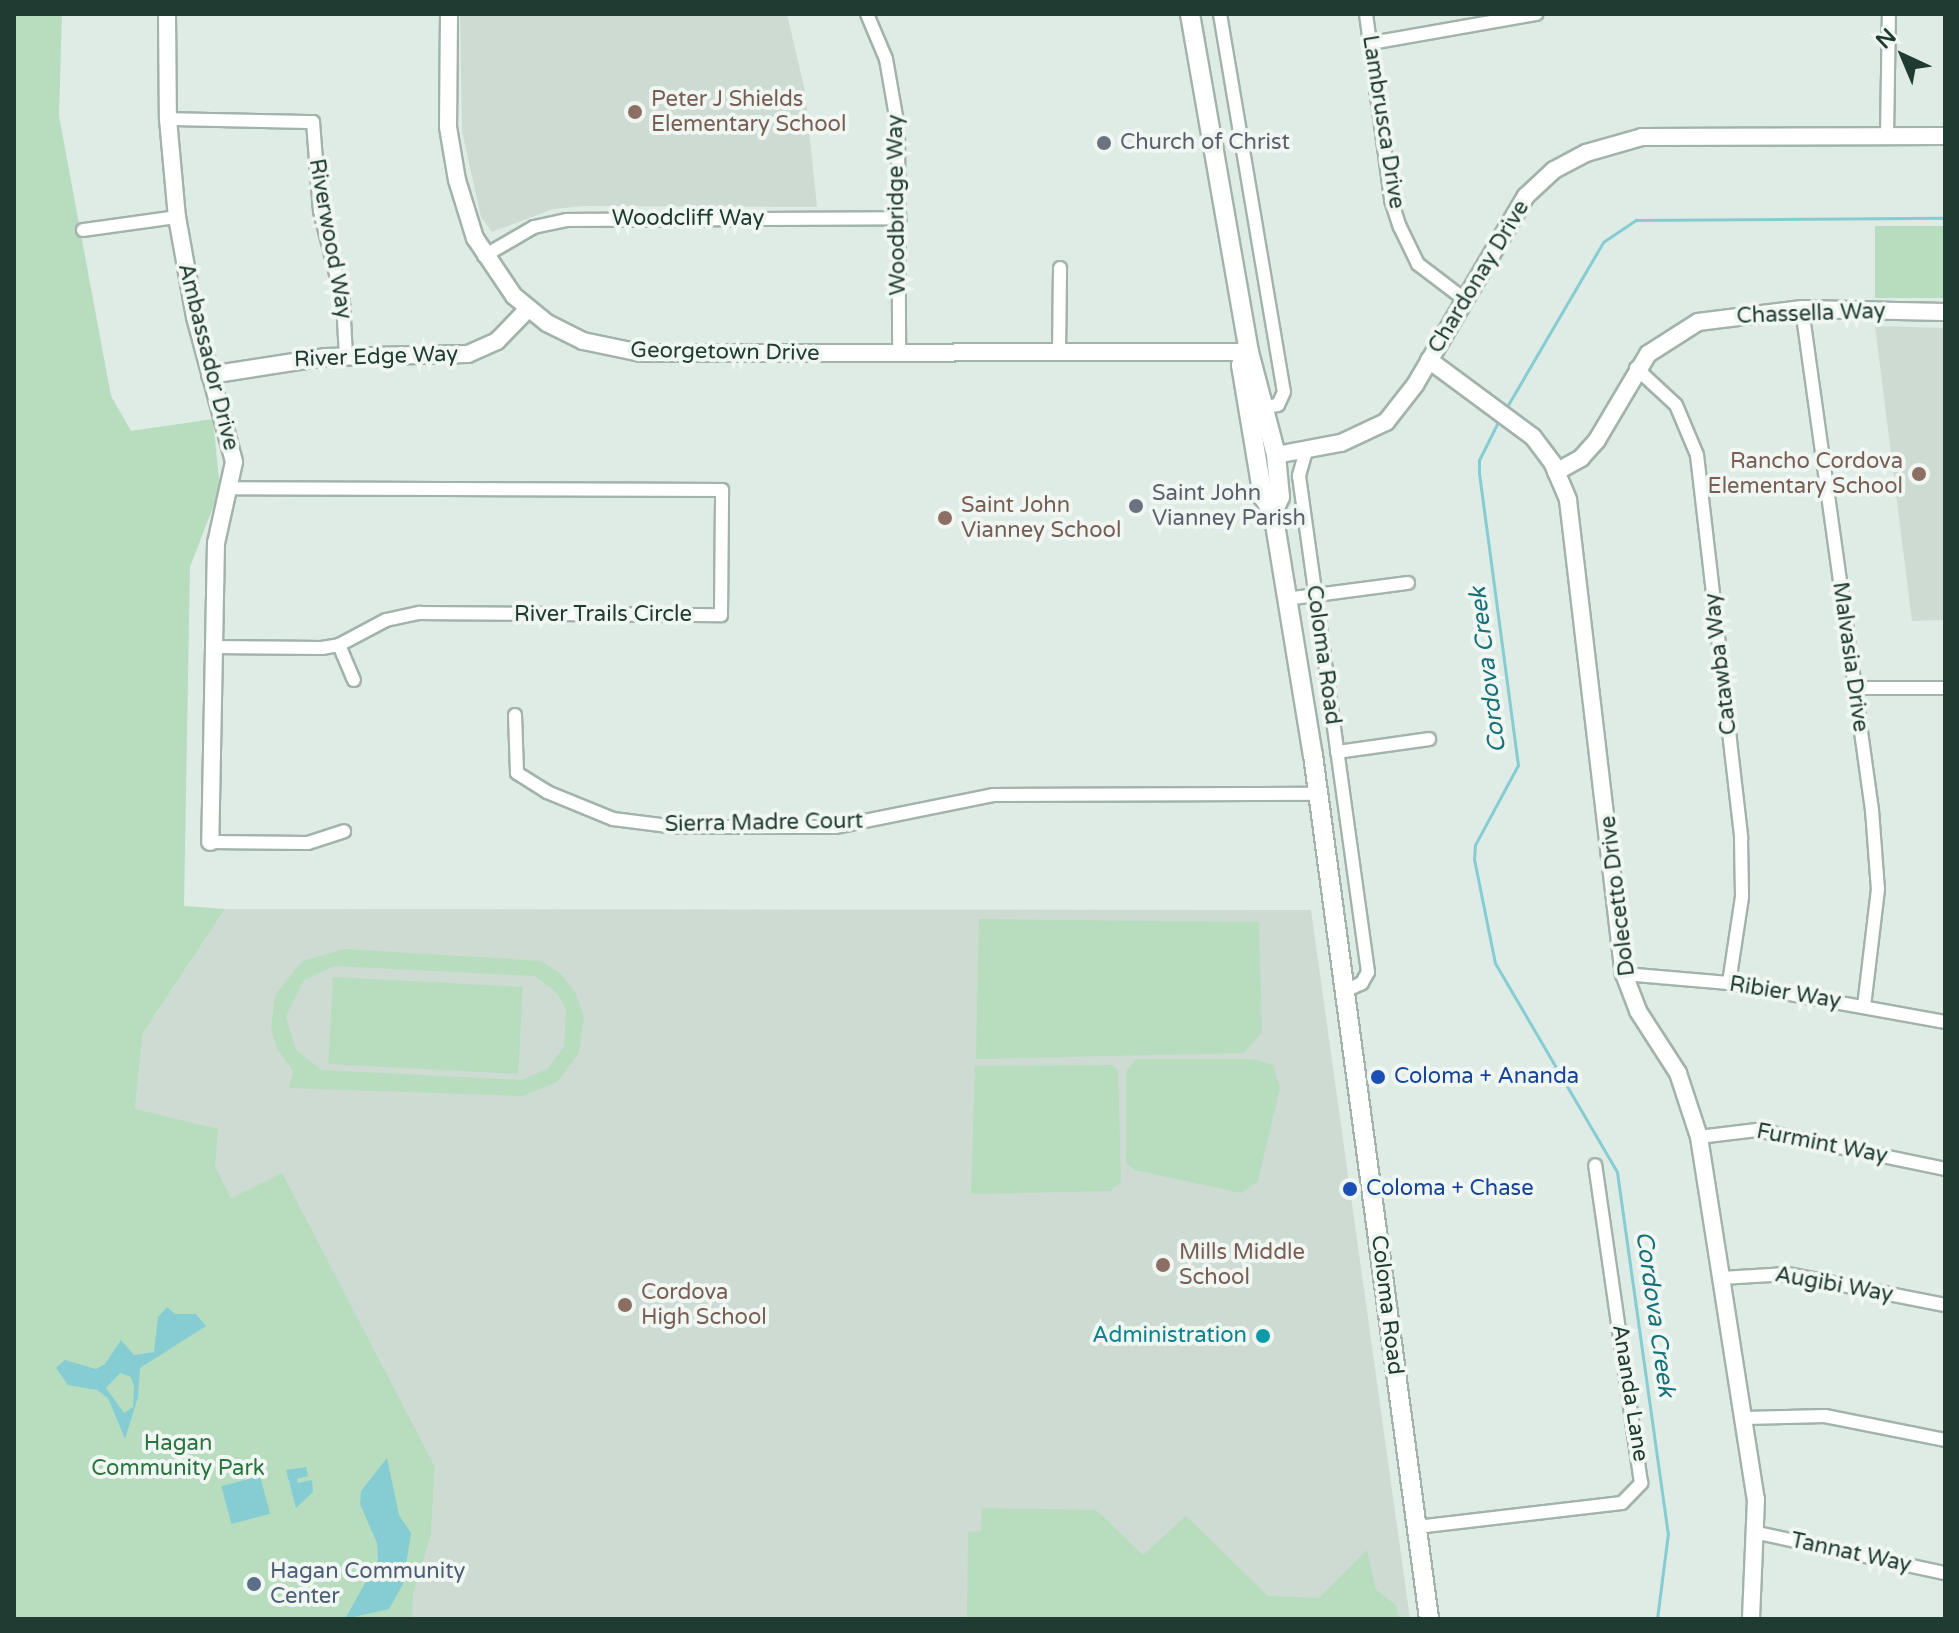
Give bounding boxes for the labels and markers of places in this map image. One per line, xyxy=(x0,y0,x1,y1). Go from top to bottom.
place label: Peter J Shields Elementary School xyxy=(651,86,846,138)
marker: Peter J Shields Elementary School xyxy=(626,103,644,121)
place label: Church of Christ xyxy=(1120,130,1290,156)
marker: Church of Christ xyxy=(1095,134,1113,152)
place label: Rancho Cordova Elementary School xyxy=(1708,448,1903,500)
marker: Rancho Cordova Elementary School xyxy=(1910,465,1928,483)
place label: Saint John Vianney Parish xyxy=(1152,480,1306,532)
place label: Saint John Vianney School xyxy=(961,492,1121,544)
marker: Saint John Vianney Parish xyxy=(1127,497,1145,515)
marker: Saint John Vianney School xyxy=(936,509,954,527)
place label: Coloma + Ananda xyxy=(1394,1064,1579,1090)
marker: Coloma + Ananda xyxy=(1369,1068,1387,1086)
place label: Coloma + Chase xyxy=(1366,1176,1534,1202)
marker: Coloma + Chase xyxy=(1341,1180,1359,1198)
place label: Mills Middle School xyxy=(1179,1239,1305,1290)
marker: Mills Middle School xyxy=(1154,1256,1172,1274)
place label: Cordova High School xyxy=(641,1279,767,1330)
marker: Cordova High School xyxy=(616,1296,634,1314)
place label: Administration xyxy=(1092,1323,1247,1349)
marker: Administration xyxy=(1254,1327,1272,1345)
place label: Hagan Community Center xyxy=(270,1558,465,1610)
marker: Hagan Community Center xyxy=(245,1575,263,1593)

